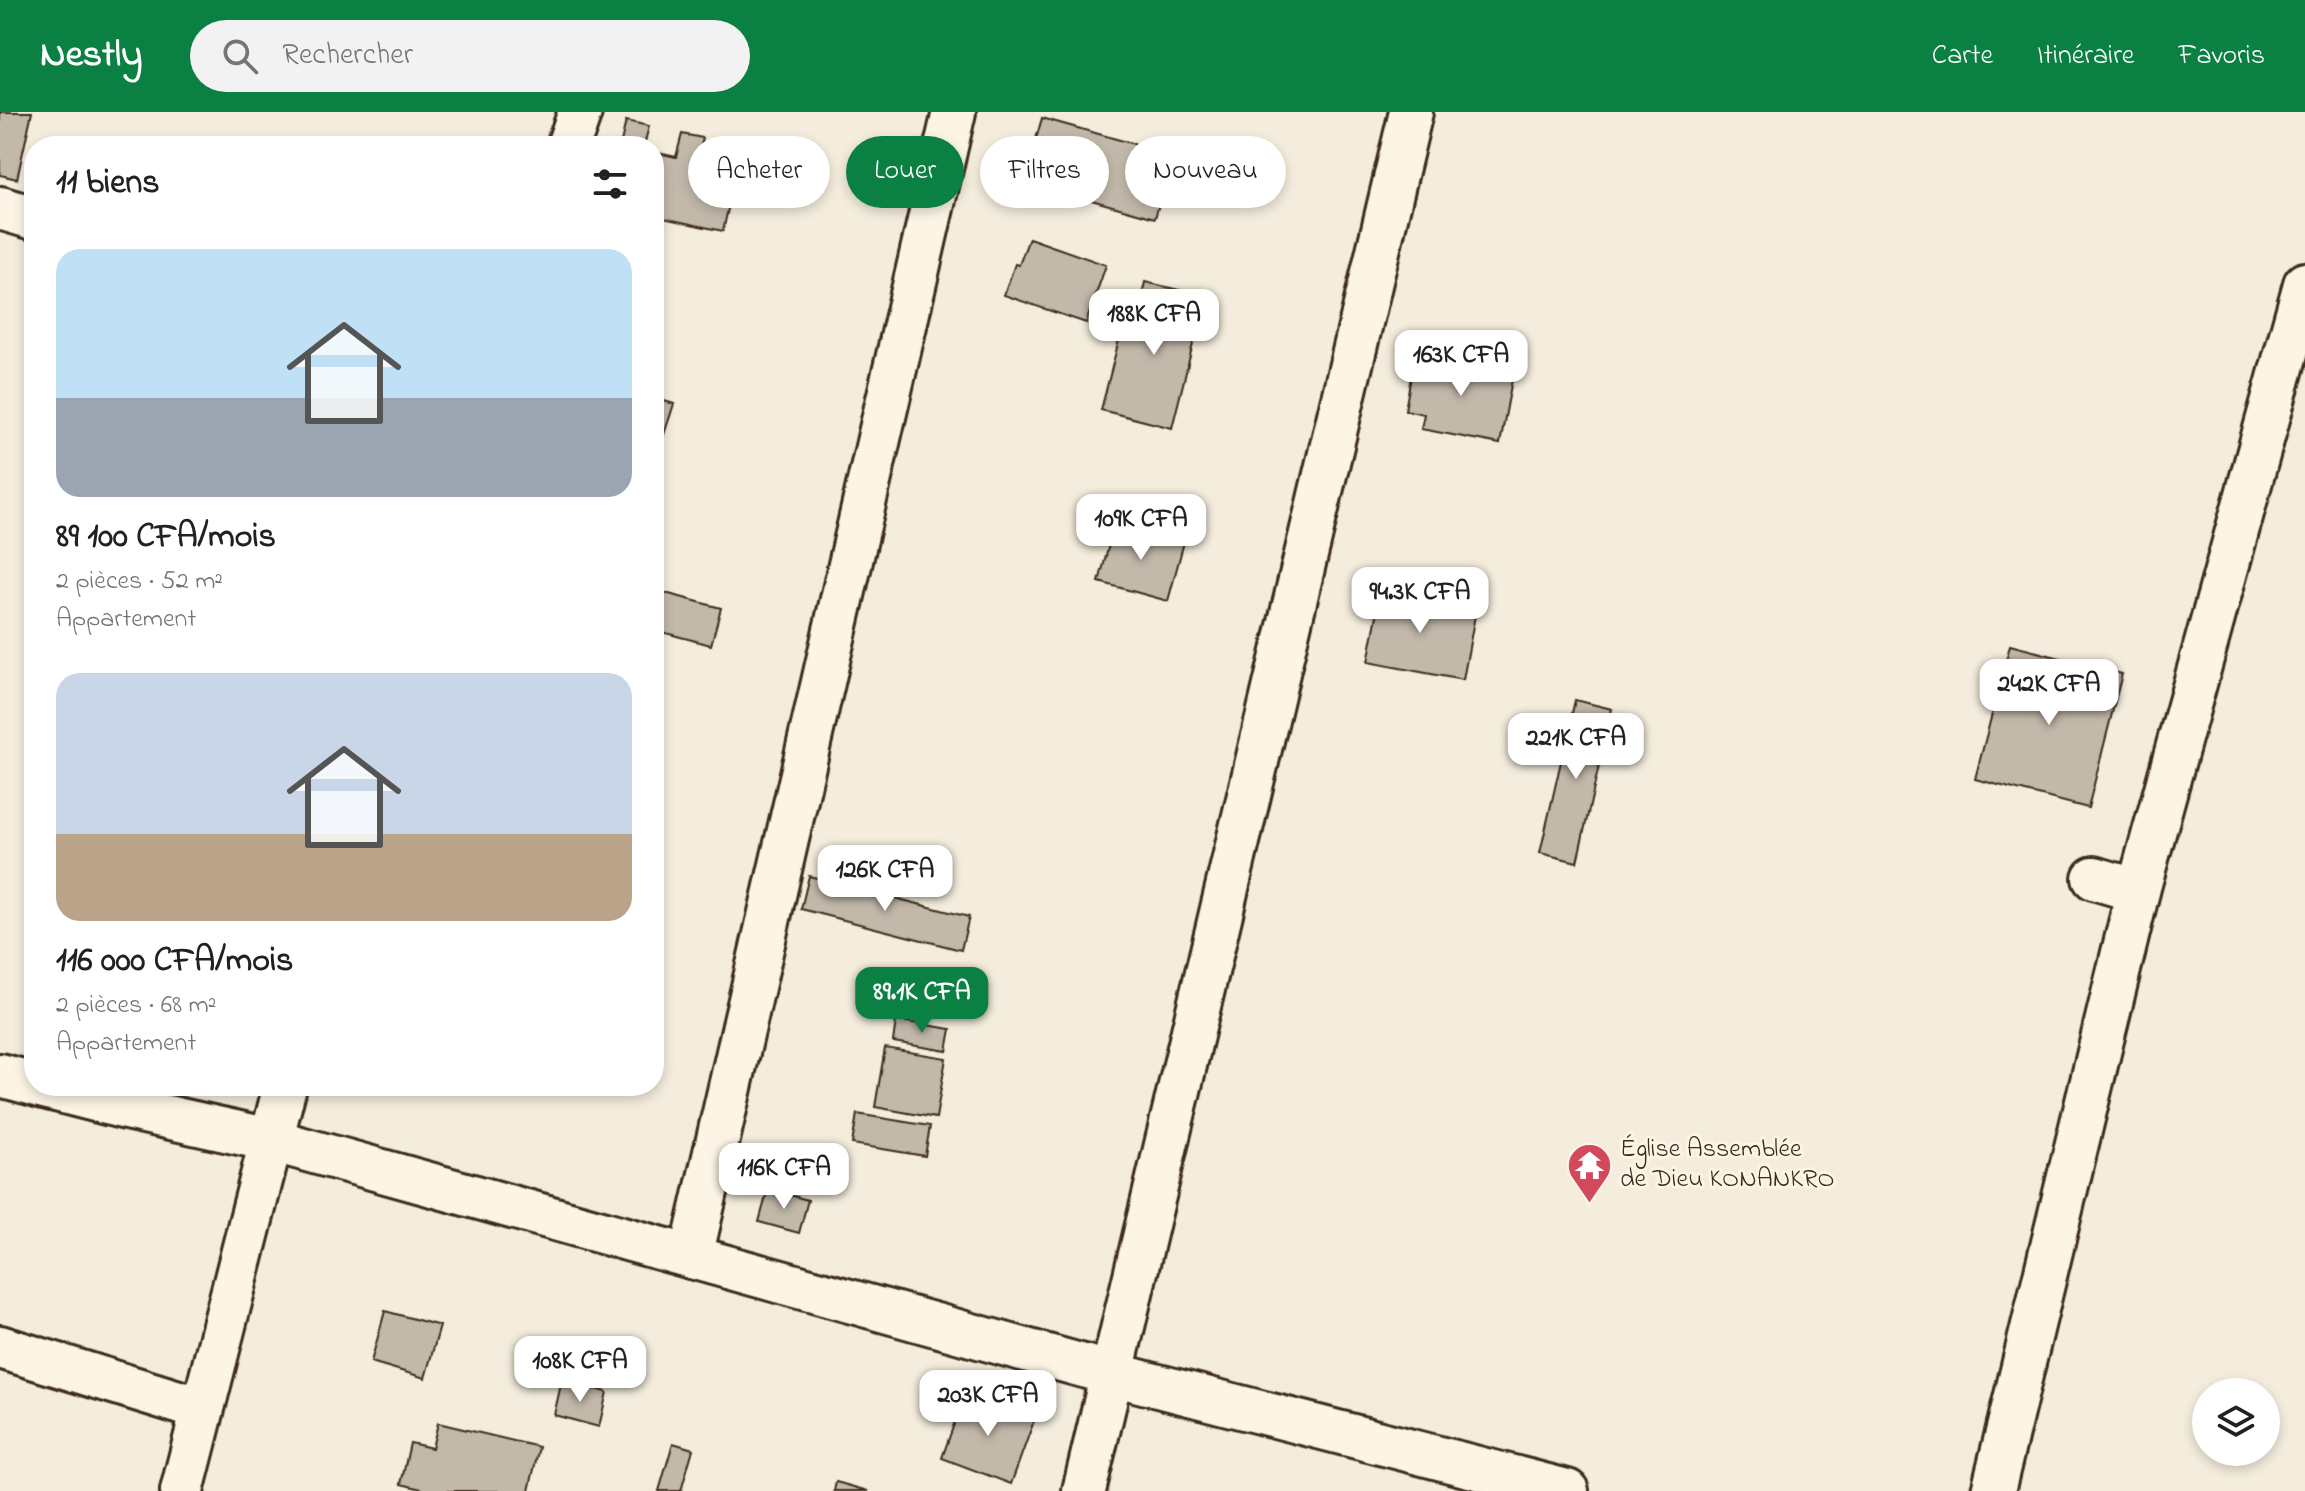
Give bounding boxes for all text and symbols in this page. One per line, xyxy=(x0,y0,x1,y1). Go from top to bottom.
search box xyxy=(190,20,750,92)
text: Nestly xyxy=(40,28,142,84)
icon: search xyxy=(218,34,262,78)
text: Rechercher xyxy=(282,34,413,78)
text: Carte xyxy=(1932,36,1993,77)
text: Itinéraire xyxy=(2037,36,2134,77)
text: Favoris xyxy=(2178,36,2265,77)
chip: Acheter xyxy=(688,136,830,208)
chip: Louer xyxy=(846,136,964,208)
chip: Filtres xyxy=(980,136,1109,208)
chip: Nouveau xyxy=(1125,136,1286,208)
text: 11 biens xyxy=(56,159,160,209)
icon: filters xyxy=(588,162,632,206)
pin: 188K CFA xyxy=(1071,289,1237,357)
text: 188K CFA xyxy=(1107,296,1201,334)
icon: home xyxy=(272,301,416,445)
pin: 163K CFA xyxy=(1378,330,1544,398)
text: 163K CFA xyxy=(1413,337,1509,375)
pin: 109K CFA xyxy=(1058,494,1224,562)
text: 109K CFA xyxy=(1094,501,1188,539)
text: 89 100 CFA/mois xyxy=(56,513,276,563)
text: 2 pièces · 52 m² xyxy=(56,563,223,601)
pin: 94.3K CFA xyxy=(1328,567,1512,635)
text: 94.3K CFA xyxy=(1370,574,1470,612)
text: Appartement xyxy=(56,601,196,639)
pin: 242K CFA xyxy=(1966,659,2132,727)
text: 242K CFA xyxy=(1998,666,2100,704)
pin: 221K CFA xyxy=(1493,713,1659,781)
text: 221K CFA xyxy=(1526,720,1626,758)
icon: home xyxy=(272,725,416,869)
pin: 126K CFA xyxy=(802,845,968,913)
text: 126K CFA xyxy=(836,852,934,890)
text: 116 000 CFA/mois xyxy=(56,937,293,987)
pin: 89.1K CFA xyxy=(830,967,1014,1035)
text: 89.1K CFA xyxy=(873,974,971,1012)
text: 2 pièces · 68 m² xyxy=(56,987,216,1025)
text: Appartement xyxy=(56,1025,196,1063)
place label: Église Assemblée de Dieu KONANKRO xyxy=(1620,1131,1835,1199)
temple icon: Église Assemblée de Dieu KONANKRO xyxy=(1565,1141,1613,1204)
pin: 116K CFA xyxy=(701,1143,867,1211)
text: 116K CFA xyxy=(737,1150,831,1188)
pin: 108K CFA xyxy=(497,1336,663,1404)
text: 108K CFA xyxy=(532,1343,628,1381)
pin: 203K CFA xyxy=(905,1370,1071,1438)
text: 203K CFA xyxy=(937,1377,1039,1415)
map controls xyxy=(2192,1378,2280,1466)
button: layers xyxy=(2192,1378,2280,1466)

